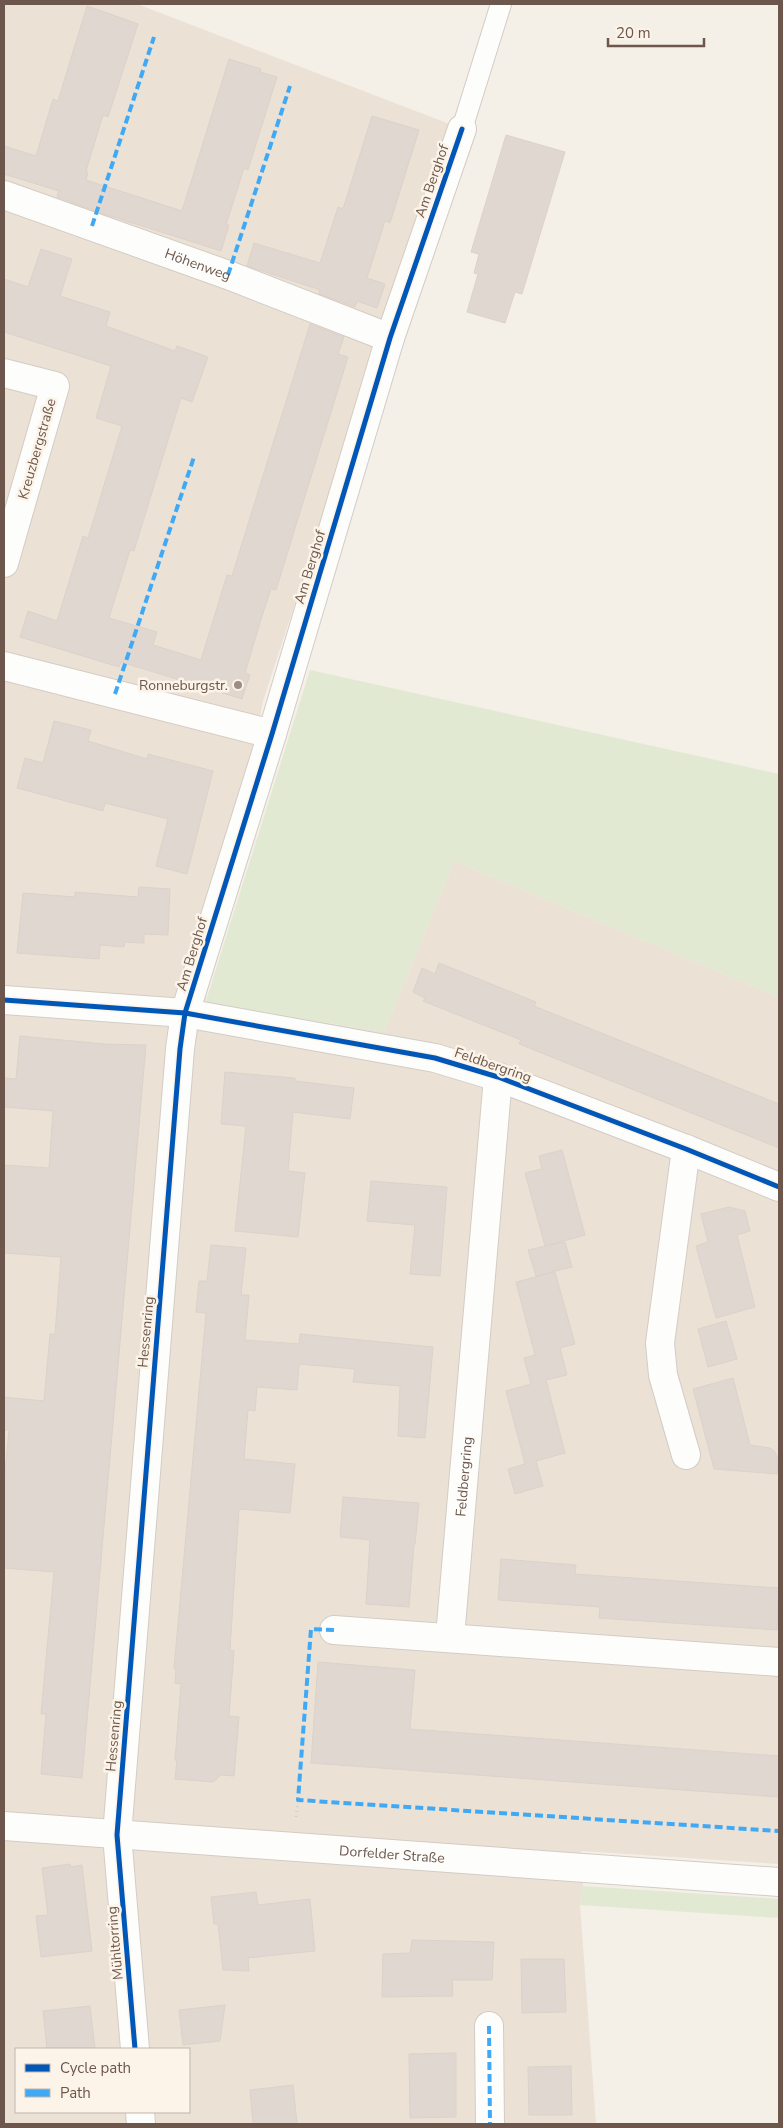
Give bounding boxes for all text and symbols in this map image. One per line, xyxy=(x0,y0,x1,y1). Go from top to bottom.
scale bar xyxy=(608,15,704,47)
text: 20 m xyxy=(616,23,651,43)
street label: Am Berghof xyxy=(411,142,453,220)
street label: Höhenweg xyxy=(162,244,234,285)
street label: Kreuzbergstraße xyxy=(14,396,60,502)
street label: Am Berghof xyxy=(290,527,330,606)
place label: Ronneburgstr. xyxy=(139,676,228,695)
marker: Ronneburgstr. xyxy=(232,679,244,691)
street label: Am Berghof xyxy=(172,914,212,993)
street label: Feldbergring xyxy=(452,1043,534,1087)
street label: Hessenring xyxy=(133,1296,159,1368)
street label: Feldbergring xyxy=(451,1436,477,1517)
street label: Hessenring xyxy=(101,1700,127,1772)
street label: Dorfelder Straße xyxy=(339,1841,445,1867)
street label: Mühltorring xyxy=(102,1905,128,1981)
legend xyxy=(15,2048,190,2113)
text: Cycle path xyxy=(60,2058,131,2078)
text: Path xyxy=(60,2083,91,2103)

